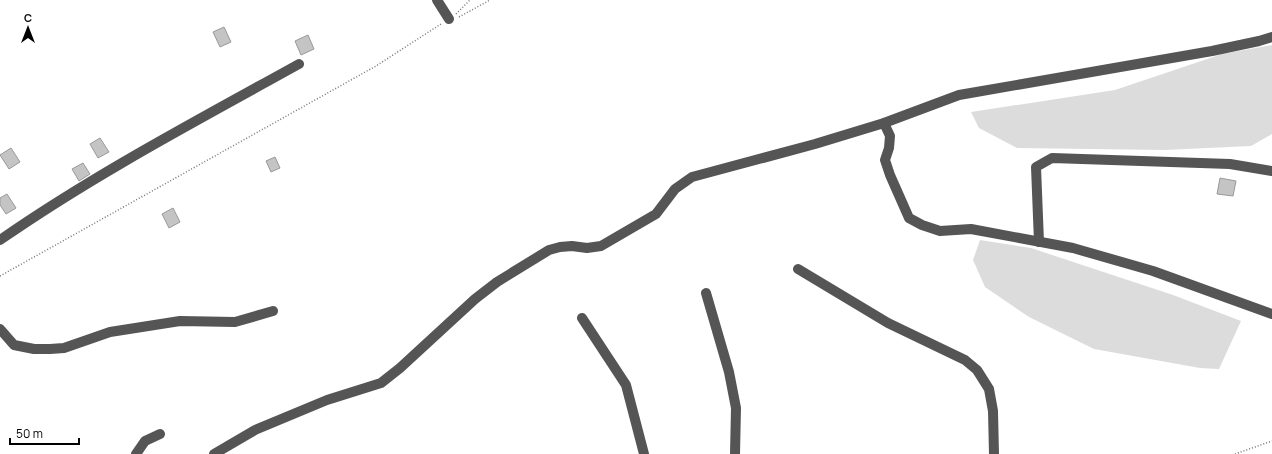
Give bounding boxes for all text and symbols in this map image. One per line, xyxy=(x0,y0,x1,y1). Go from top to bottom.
north arrow xyxy=(8,8,48,48)
text: С xyxy=(24,10,32,25)
scale bar xyxy=(10,420,79,446)
text: 50 m xyxy=(16,425,43,442)

